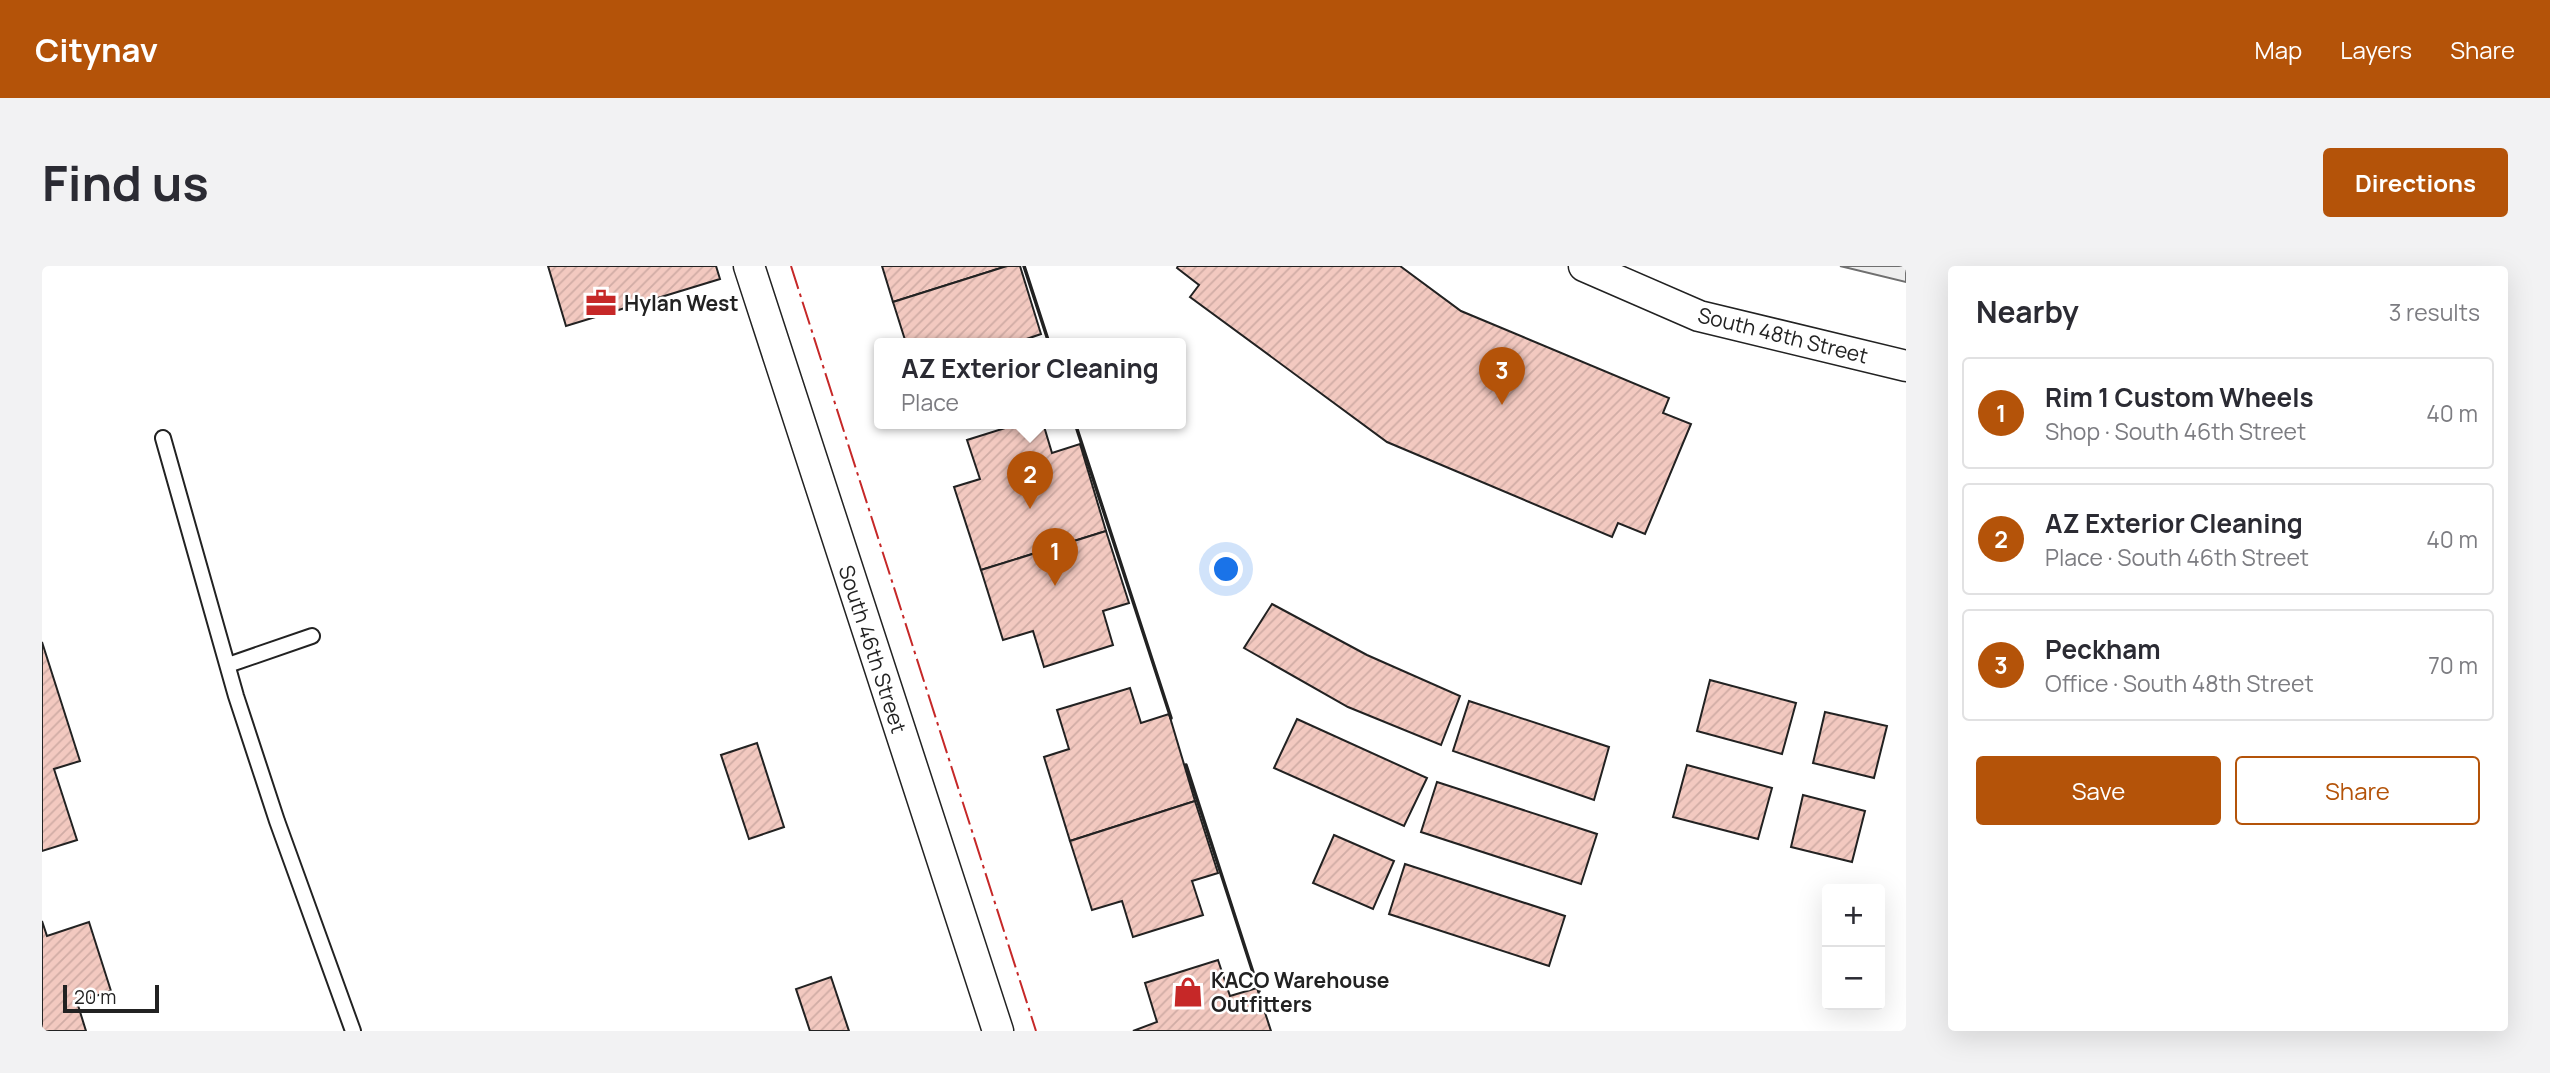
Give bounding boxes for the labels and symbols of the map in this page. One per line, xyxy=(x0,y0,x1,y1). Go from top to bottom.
office icon: Hylan West xyxy=(584,286,618,320)
place label: Hylan West xyxy=(624,289,739,317)
street label: South 48th Street xyxy=(1695,300,1871,370)
pin: 3 xyxy=(1479,347,1525,405)
pin: 2 xyxy=(1007,451,1053,509)
pin: 1 xyxy=(1032,528,1078,586)
your location xyxy=(1209,552,1243,586)
street label: South 46th Street xyxy=(833,561,913,737)
place label: KACO Warehouse Outfitters xyxy=(1211,966,1389,1018)
shop icon: KACO Warehouse Outfitters xyxy=(1171,975,1205,1009)
scale bar xyxy=(63,982,159,1014)

